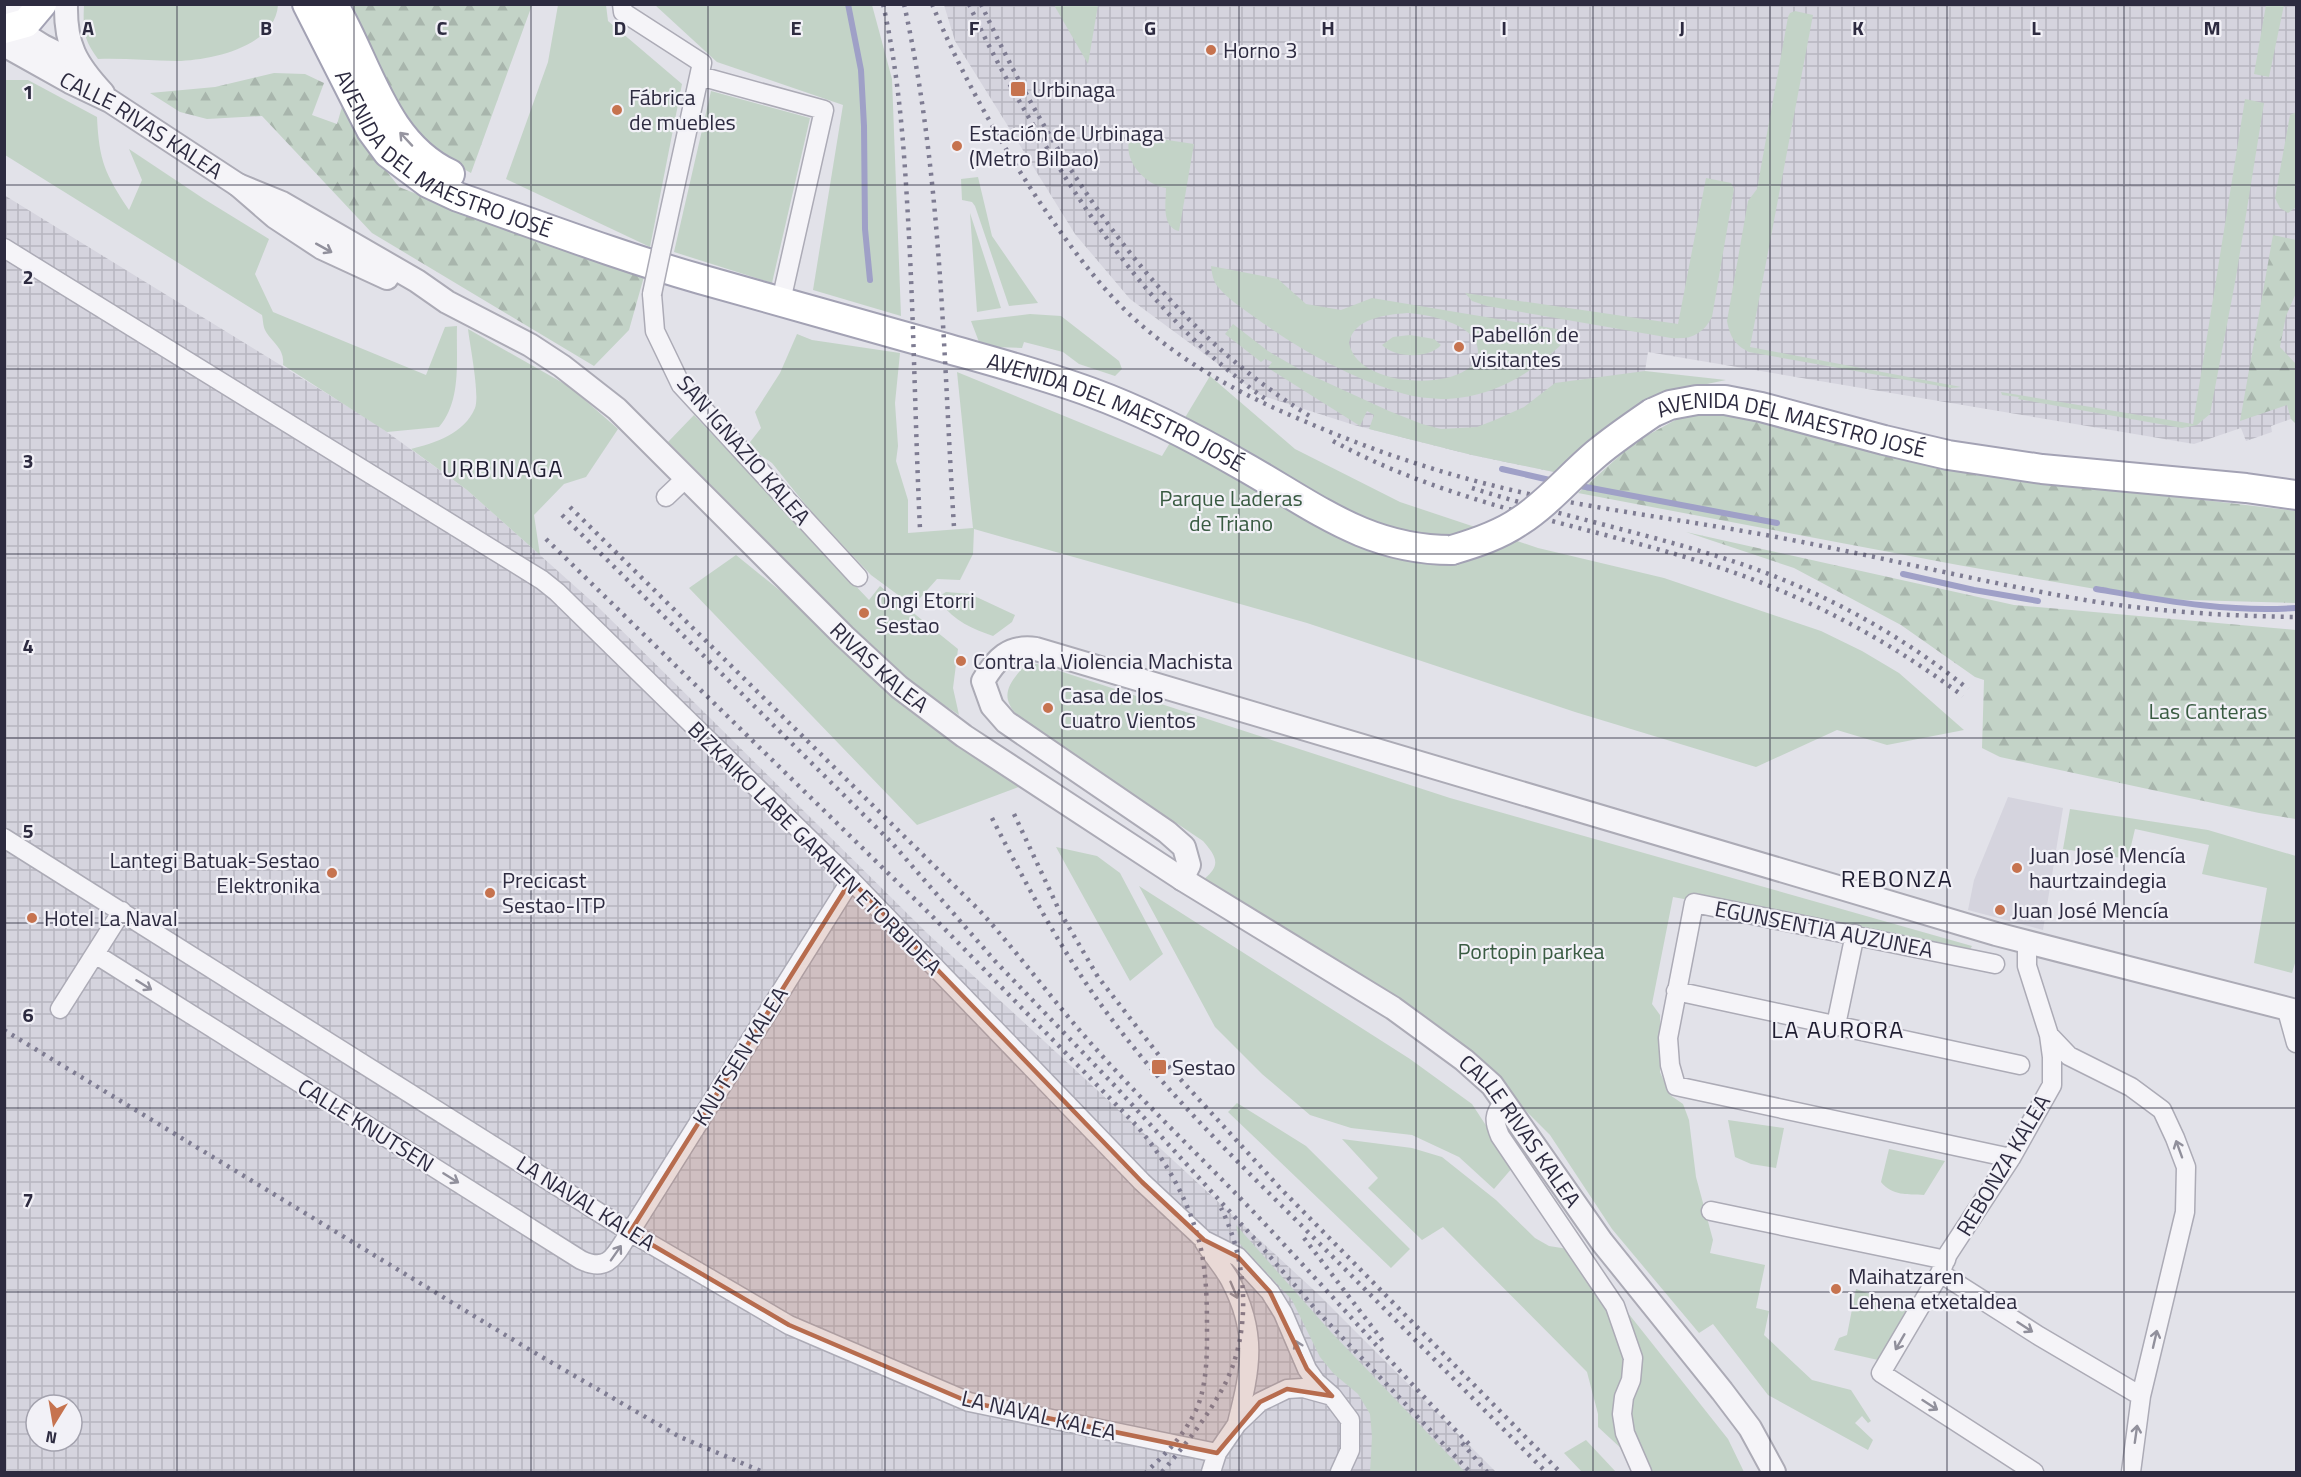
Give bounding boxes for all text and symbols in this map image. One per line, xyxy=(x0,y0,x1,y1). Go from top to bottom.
text: A xyxy=(82,12,94,43)
text: B xyxy=(260,12,272,43)
text: C xyxy=(437,12,448,43)
text: D xyxy=(614,12,626,43)
text: E xyxy=(790,12,802,43)
text: F xyxy=(969,12,980,43)
text: G xyxy=(1144,12,1156,43)
text: H xyxy=(1321,12,1335,43)
text: I xyxy=(1501,12,1507,43)
text: J xyxy=(1679,12,1685,43)
text: K xyxy=(1852,12,1864,43)
text: L xyxy=(2031,12,2041,43)
text: M xyxy=(2203,12,2221,43)
place label: Horno 3 xyxy=(1223,33,1298,67)
marker: Horno 3 xyxy=(1204,43,1218,57)
street label: CALLE RIVAS KALEA xyxy=(53,63,230,188)
street label: AVENIDA DEL MAESTRO JOSÉ xyxy=(326,64,557,246)
place label: Urbinaga xyxy=(1032,72,1115,106)
text: 1 xyxy=(22,76,34,107)
place label: Fábrica de muebles xyxy=(629,80,736,139)
marker: Urbinaga xyxy=(1009,80,1027,98)
marker: Fábrica de muebles xyxy=(610,103,624,117)
place label: Estación de Urbinaga (Metro Bilbao) xyxy=(969,116,1164,175)
one-way arrow xyxy=(399,132,413,147)
marker: Estación de Urbinaga (Metro Bilbao) xyxy=(950,139,964,153)
one-way arrow xyxy=(315,243,332,255)
text: 2 xyxy=(22,261,34,292)
place label: Pabellón de visitantes xyxy=(1471,317,1579,376)
marker: Pabellón de visitantes xyxy=(1452,340,1466,354)
street label: AVENIDA DEL MAESTRO JOSÉ xyxy=(983,344,1251,480)
street label: SAN IGNAZIO KALEA xyxy=(669,367,819,533)
street label: AVENIDA DEL MAESTRO JOSÉ xyxy=(1650,383,1930,466)
text: 3 xyxy=(22,445,34,476)
district label: URBINAGA xyxy=(442,450,564,486)
park label: Parque Laderas de Triano xyxy=(1159,481,1303,540)
place label: Ongi Etorri Sestao xyxy=(876,583,975,642)
marker: Ongi Etorri Sestao xyxy=(857,606,871,620)
street label: RIVAS KALEA xyxy=(822,614,936,721)
text: 4 xyxy=(22,630,34,661)
place label: Contra la Violencia Machista xyxy=(973,644,1232,678)
marker: Contra la Violencia Machista xyxy=(954,654,968,668)
place label: Casa de los Cuatro Vientos xyxy=(1060,678,1196,737)
park label: Las Canteras xyxy=(2148,694,2268,728)
marker: Casa de los Cuatro Vientos xyxy=(1041,701,1055,715)
street label: BIZKAIKO LABE GARAIEN ETORBIDEA xyxy=(680,713,950,983)
text: 5 xyxy=(22,815,34,846)
place label: Juan José Mencía haurtzaindegia xyxy=(2029,838,2186,897)
place label: Lantegi Batuak-Sestao Elektronika xyxy=(109,843,320,902)
district label: REBONZA xyxy=(1841,860,1953,896)
marker: Juan José Mencía haurtzaindegia xyxy=(2010,861,2024,875)
place label: Precicast Sestao-ITP xyxy=(502,863,605,922)
marker: Lantegi Batuak-Sestao Elektronika xyxy=(325,866,339,880)
marker: Precicast Sestao-ITP xyxy=(483,886,497,900)
street label: EGUNSENTIA AUZUNEA xyxy=(1712,891,1936,967)
place label: Juan José Mencía xyxy=(2012,893,2169,927)
place label: Hotel La Naval xyxy=(44,901,178,935)
marker: Juan José Mencía xyxy=(1993,903,2007,917)
marker: Hotel La Naval xyxy=(25,911,39,925)
park label: Portopin parkea xyxy=(1457,934,1605,968)
one-way arrow xyxy=(135,979,152,991)
street label: KNUTSEN KALEA xyxy=(684,980,796,1132)
text: 6 xyxy=(22,999,34,1030)
district label: LA AURORA xyxy=(1771,1011,1905,1047)
street label: CALLE RIVAS KALEA xyxy=(1451,1046,1590,1214)
place label: Sestao xyxy=(1172,1050,1236,1084)
marker: Sestao xyxy=(1150,1058,1168,1076)
street label: CALLE KNUTSEN xyxy=(291,1069,441,1181)
street label: REBONZA KALEA xyxy=(1947,1088,2059,1242)
one-way arrow xyxy=(2173,1140,2184,1159)
street label: LA NAVAL KALEA xyxy=(510,1147,662,1259)
one-way arrow xyxy=(442,1173,459,1185)
text: 7 xyxy=(22,1184,34,1215)
one-way arrow xyxy=(610,1245,622,1261)
place label: Maihatzaren Lehena etxetaldea xyxy=(1848,1259,2017,1318)
one-way arrow xyxy=(1229,1280,1240,1298)
marker: Maihatzaren Lehena etxetaldea xyxy=(1829,1282,1843,1296)
one-way arrow xyxy=(2016,1321,2033,1333)
one-way arrow xyxy=(2149,1330,2161,1349)
one-way arrow xyxy=(1893,1333,1905,1350)
one-way arrow xyxy=(1293,1340,1304,1359)
street label: LA NAVAL KALEA xyxy=(958,1381,1120,1449)
north arrow xyxy=(24,1393,84,1453)
one-way arrow xyxy=(1921,1399,1938,1411)
text: N xyxy=(43,1425,59,1451)
one-way arrow xyxy=(2131,1425,2142,1445)

